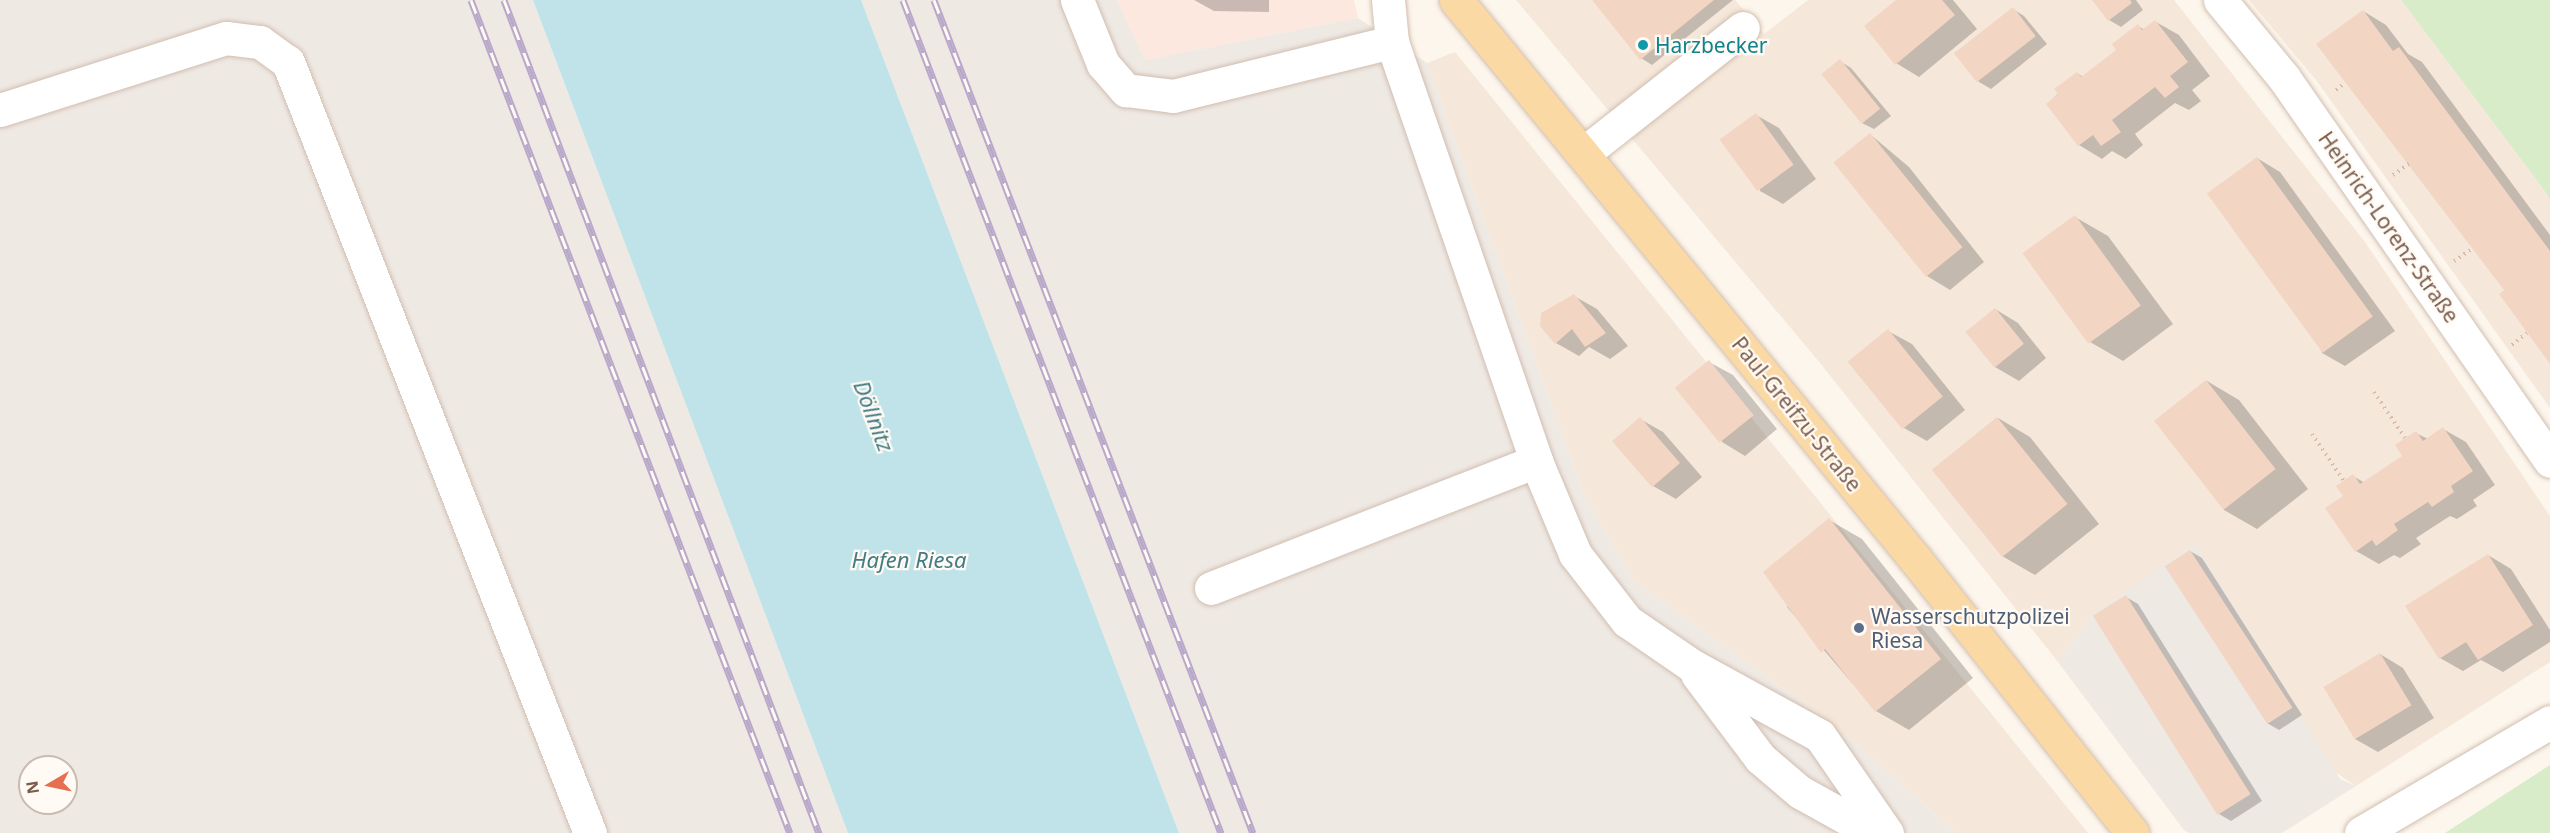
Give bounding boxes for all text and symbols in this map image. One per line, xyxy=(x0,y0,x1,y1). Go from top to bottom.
place label: Harzbecker xyxy=(1655,32,1767,58)
marker: Harzbecker xyxy=(1636,38,1650,52)
street label: Heinrich-Lorenz-Straße xyxy=(2313,127,2465,327)
street label: Paul-Greifzu-Straße xyxy=(1727,332,1867,496)
water label: Döllnitz xyxy=(848,377,900,455)
water label: Hafen Riesa xyxy=(851,547,967,573)
place label: Wasserschutzpolizei Riesa xyxy=(1871,603,2070,653)
marker: Wasserschutzpolizei Riesa xyxy=(1852,621,1866,635)
north arrow xyxy=(18,755,78,815)
text: N xyxy=(20,779,44,796)

